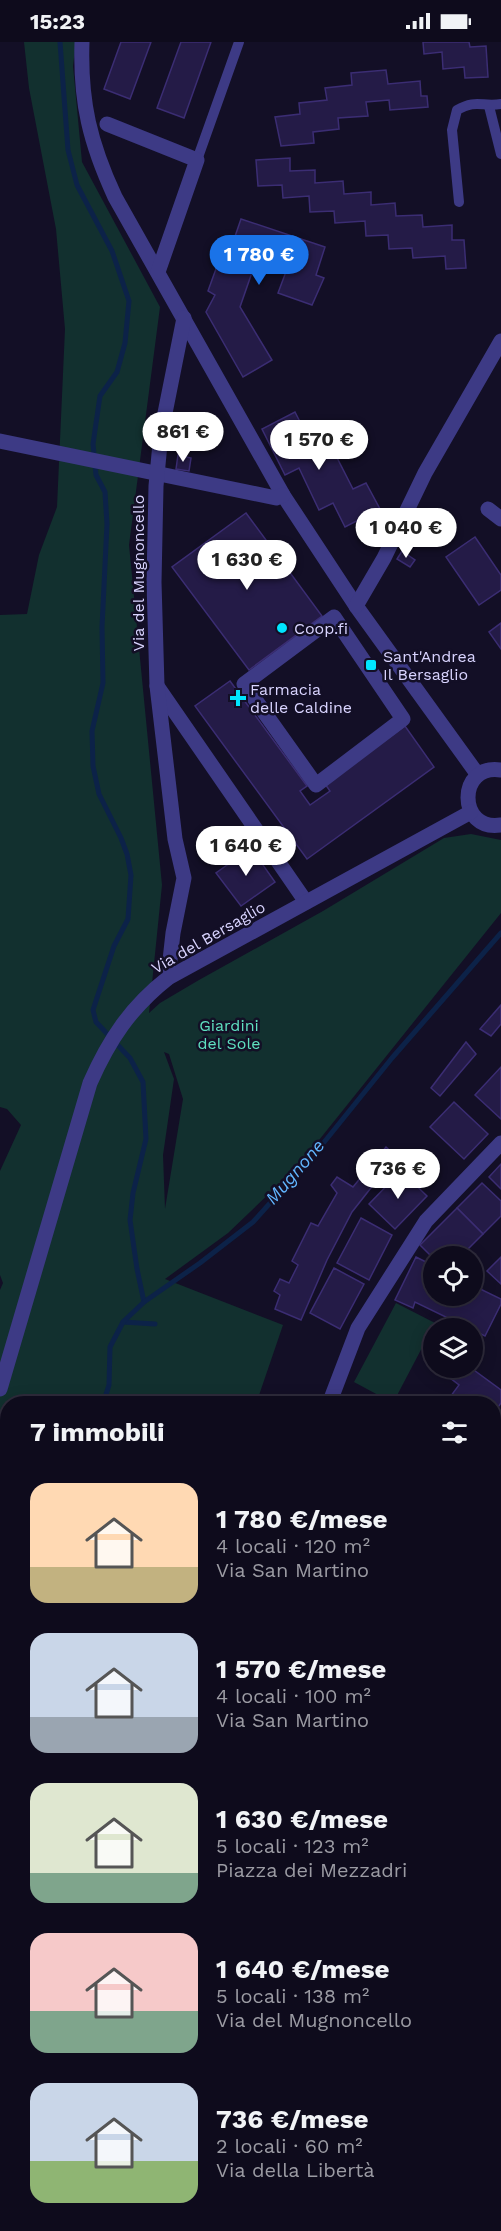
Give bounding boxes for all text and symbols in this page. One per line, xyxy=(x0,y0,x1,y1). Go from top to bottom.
text: 15:23 xyxy=(30,9,85,34)
pin: 1 780 € xyxy=(204,235,314,286)
text: 1 780 € xyxy=(224,242,294,266)
pin: 861 € xyxy=(141,412,225,463)
text: 861 € xyxy=(157,419,209,443)
pin: 1 570 € xyxy=(264,420,374,471)
text: 1 570 € xyxy=(284,427,354,451)
street label: Via del Mugnoncello xyxy=(129,495,148,651)
pin: 1 040 € xyxy=(351,508,461,559)
text: 1 040 € xyxy=(370,515,442,539)
pin: 1 630 € xyxy=(192,540,302,591)
text: 1 630 € xyxy=(211,547,283,571)
place label: Coop.fi xyxy=(294,619,348,638)
marker: Coop.fi xyxy=(275,621,289,635)
place label: Sant'Andrea Il Bersaglio xyxy=(383,647,476,684)
marker: Sant'Andrea Il Bersaglio xyxy=(364,658,378,672)
place label: Farmacia delle Caldine xyxy=(250,680,352,717)
marker: Farmacia delle Caldine xyxy=(231,691,245,705)
pin: 1 640 € xyxy=(191,826,301,877)
text: 1 640 € xyxy=(210,833,282,857)
street label: Via del Bersaglio xyxy=(148,897,269,978)
park label: Giardini del Sole xyxy=(197,1016,261,1053)
water label: Mugnone xyxy=(261,1135,329,1208)
pin: 736 € xyxy=(356,1149,440,1200)
text: 736 € xyxy=(370,1156,426,1180)
map controls xyxy=(423,1246,483,1378)
button: locate xyxy=(423,1246,483,1306)
button: layers xyxy=(423,1318,483,1378)
icon: filters xyxy=(438,1416,471,1449)
text: 7 immobili xyxy=(30,1417,165,1447)
text: 1 780 €/mese xyxy=(216,1504,388,1534)
icon: home xyxy=(78,1507,150,1579)
text: 4 locali · 120 m² xyxy=(216,1534,370,1558)
text: Via San Martino xyxy=(216,1558,369,1582)
text: 1 570 €/mese xyxy=(216,1654,386,1684)
icon: home xyxy=(78,1657,150,1729)
text: 4 locali · 100 m² xyxy=(216,1684,371,1708)
text: Via San Martino xyxy=(216,1708,369,1732)
text: 1 630 €/mese xyxy=(216,1804,388,1834)
icon: home xyxy=(78,1807,150,1879)
text: 5 locali · 123 m² xyxy=(216,1834,369,1858)
text: Piazza dei Mezzadri xyxy=(216,1858,407,1882)
text: 1 640 €/mese xyxy=(216,1954,390,1984)
icon: home xyxy=(78,1957,150,2029)
text: 5 locali · 138 m² xyxy=(216,1984,369,2008)
text: Via del Mugnoncello xyxy=(216,2008,412,2032)
text: 736 €/mese xyxy=(216,2104,369,2134)
icon: home xyxy=(78,2107,150,2179)
text: 2 locali · 60 m² xyxy=(216,2134,363,2158)
text: Via della Libertà xyxy=(216,2158,375,2182)

